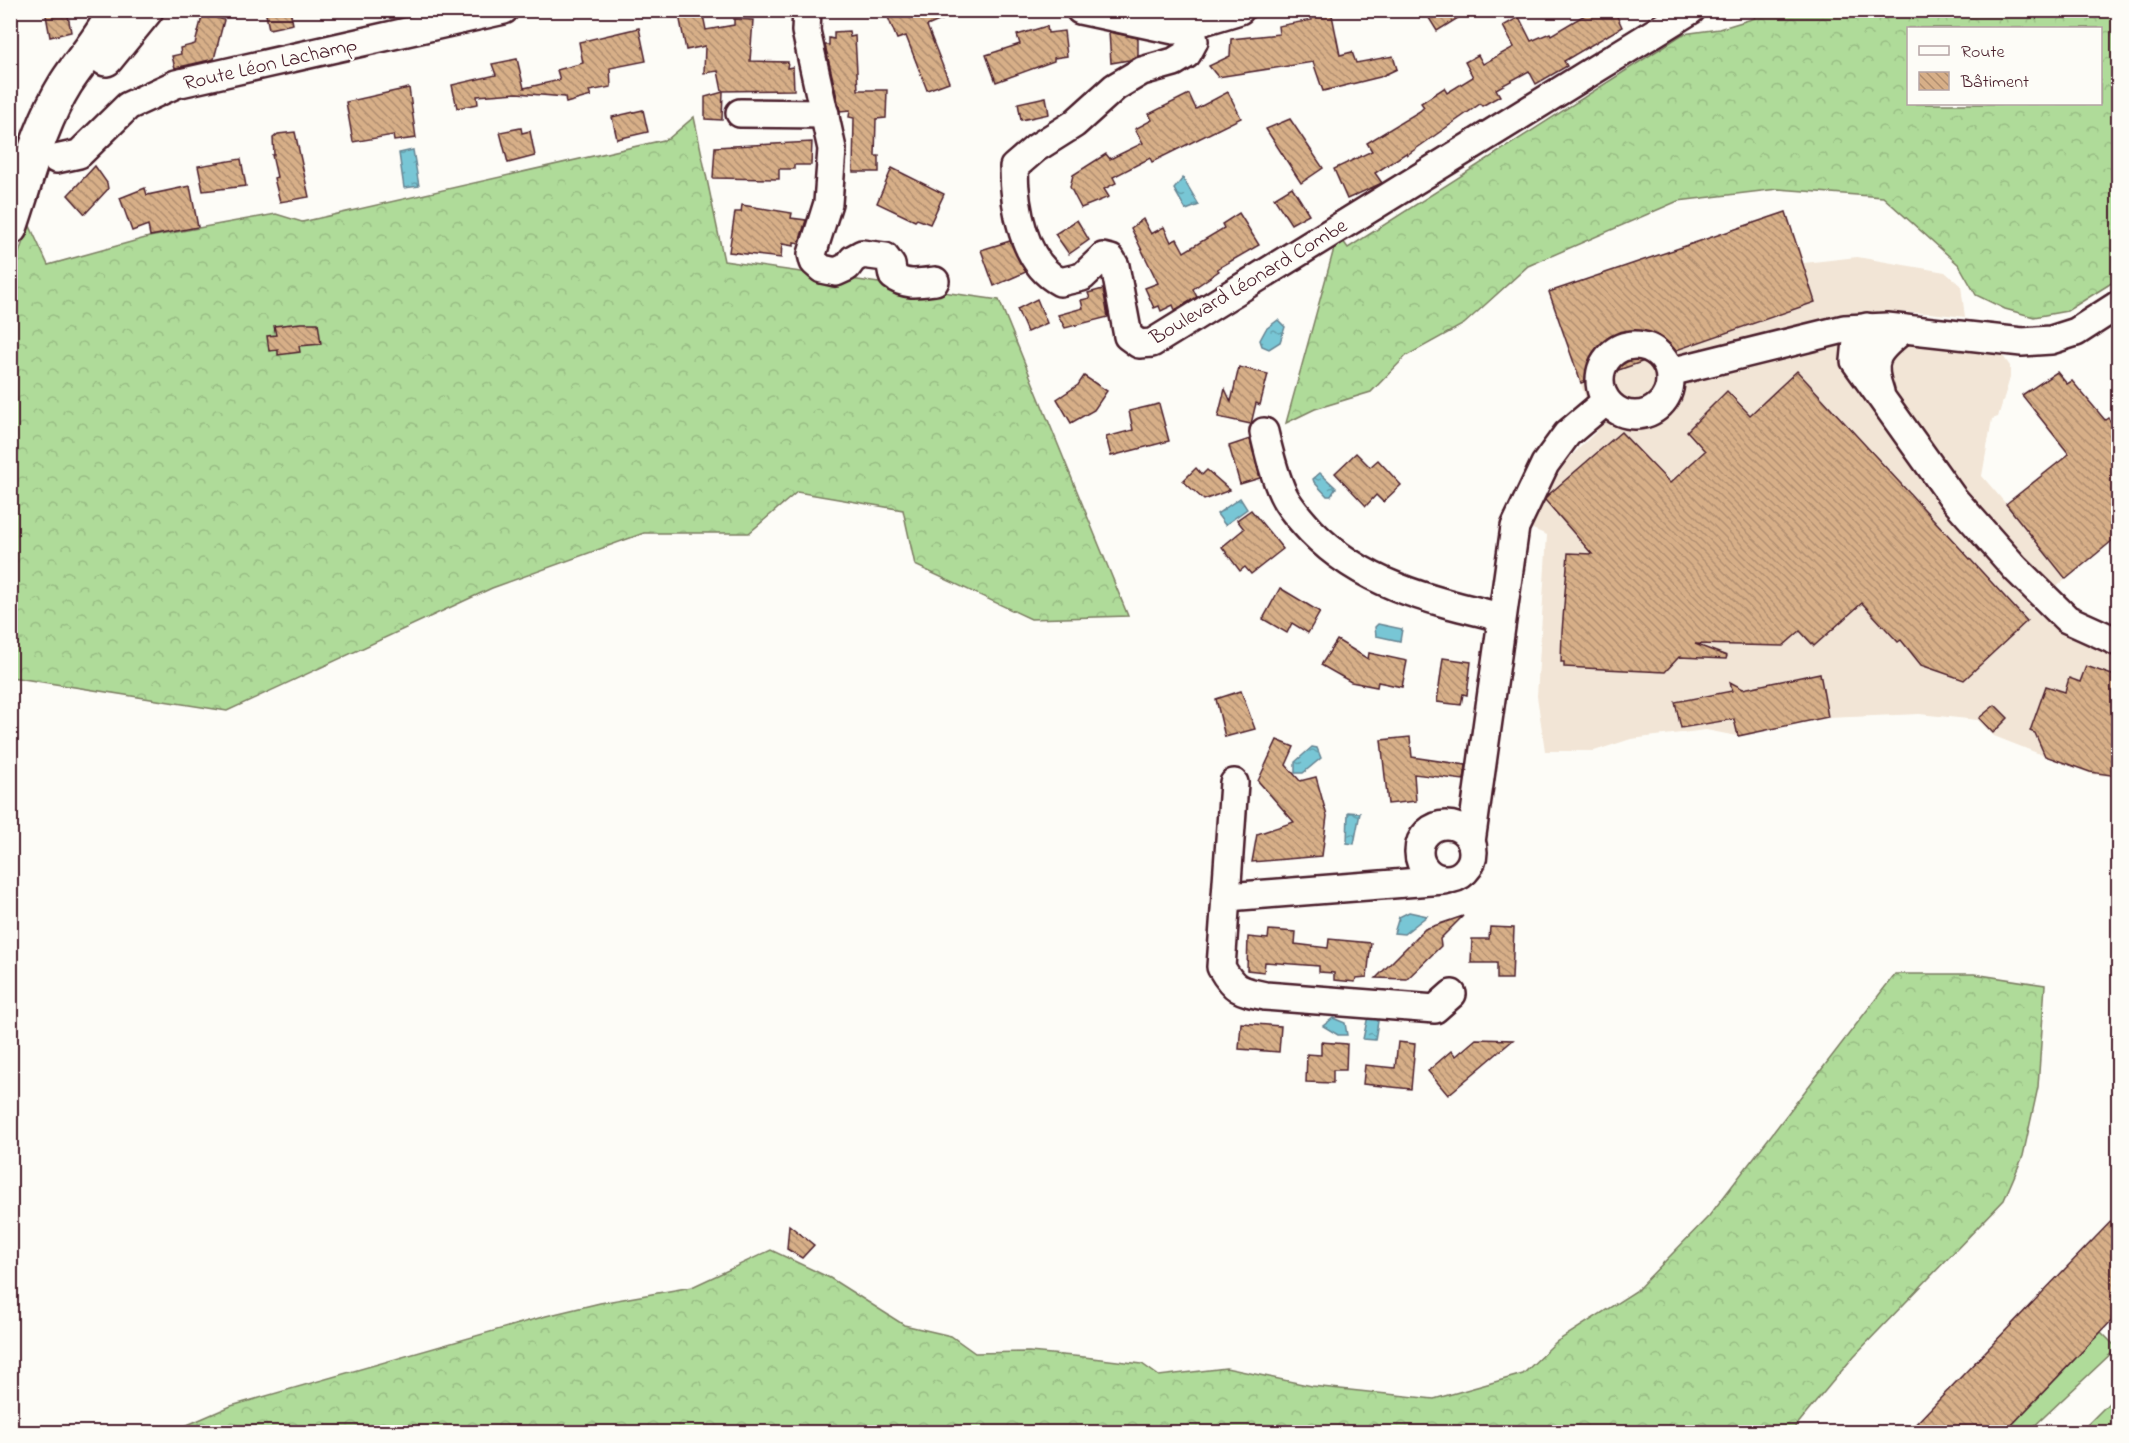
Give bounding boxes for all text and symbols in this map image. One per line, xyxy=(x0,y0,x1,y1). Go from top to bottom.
legend xyxy=(1907,27,2102,105)
street label: Route Léon Lachamp xyxy=(181,30,360,100)
text: Route xyxy=(1961,40,2006,66)
text: Bâtiment xyxy=(1960,70,2029,96)
street label: Boulevard Léonard Combe xyxy=(1144,211,1354,354)

